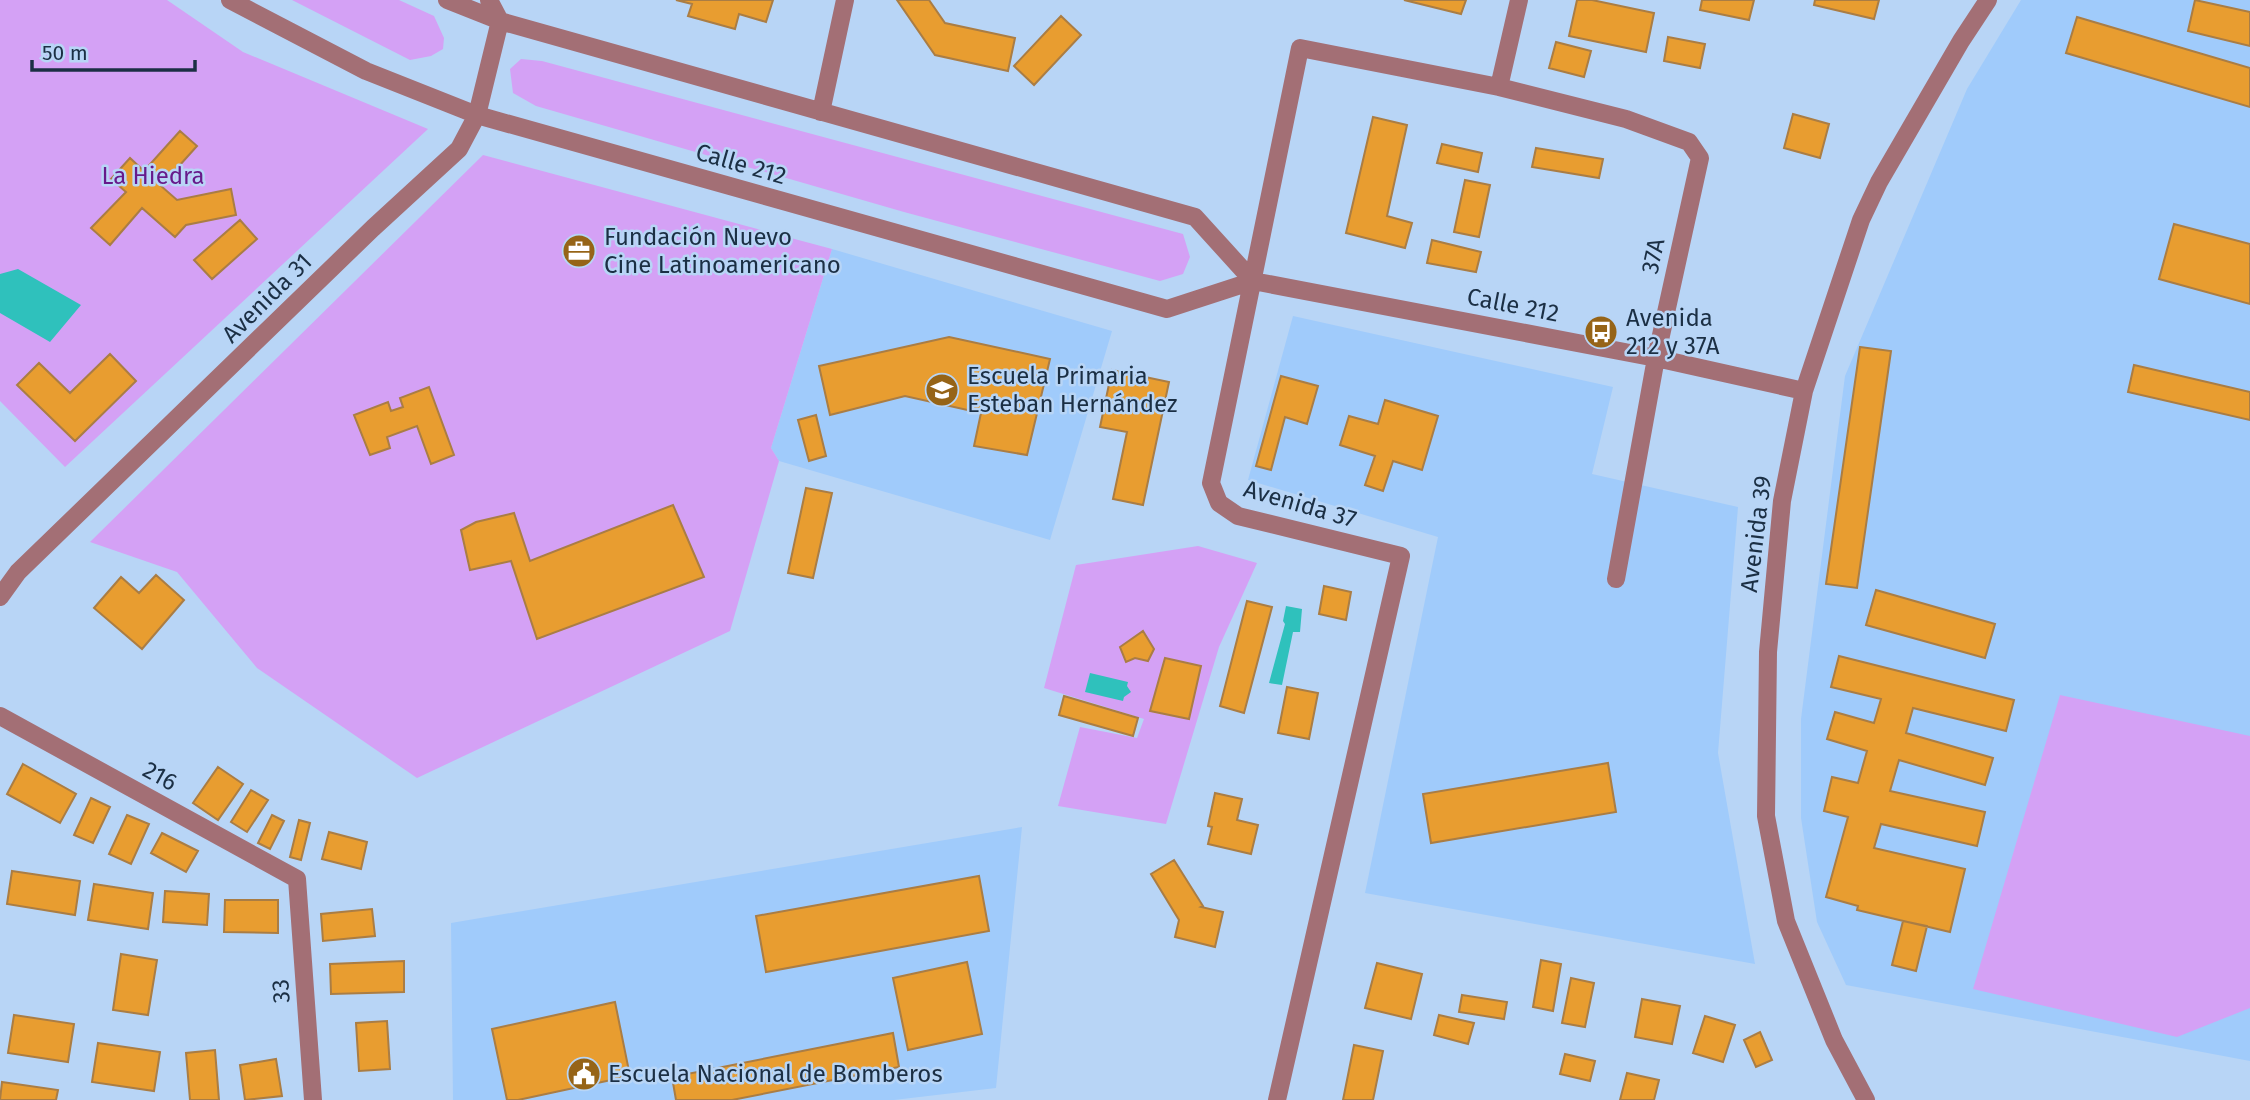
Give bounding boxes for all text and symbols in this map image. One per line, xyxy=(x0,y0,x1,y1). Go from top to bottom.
scale bar xyxy=(32,28,194,72)
text: 50 m xyxy=(42,40,88,66)
street label: Calle 212 xyxy=(692,138,790,190)
park label: La Hiedra xyxy=(101,162,205,190)
place label: Fundación Nuevo Cine Latinoamericano xyxy=(604,223,841,279)
office icon: Fundación Nuevo Cine Latinoamericano xyxy=(560,232,598,270)
street label: 37A xyxy=(1636,235,1670,276)
street label: Avenida 31 xyxy=(216,247,318,349)
street label: Calle 212 xyxy=(1465,282,1561,328)
place label: Avenida 212 y 37A xyxy=(1626,304,1720,360)
bus stop icon: Avenida 212 y 37A xyxy=(1582,313,1620,351)
place label: Escuela Primaria Esteban Hernández xyxy=(967,362,1177,418)
school or university icon: Escuela Primaria Esteban Hernández xyxy=(923,371,961,409)
street label: Avenida 39 xyxy=(1735,474,1777,594)
street label: Avenida 37 xyxy=(1241,475,1359,533)
street label: 216 xyxy=(138,755,182,797)
street label: 33 xyxy=(266,978,296,1004)
public building icon: Escuela Nacional de Bomberos xyxy=(565,1055,603,1093)
place label: Escuela Nacional de Bomberos xyxy=(608,1060,943,1088)

